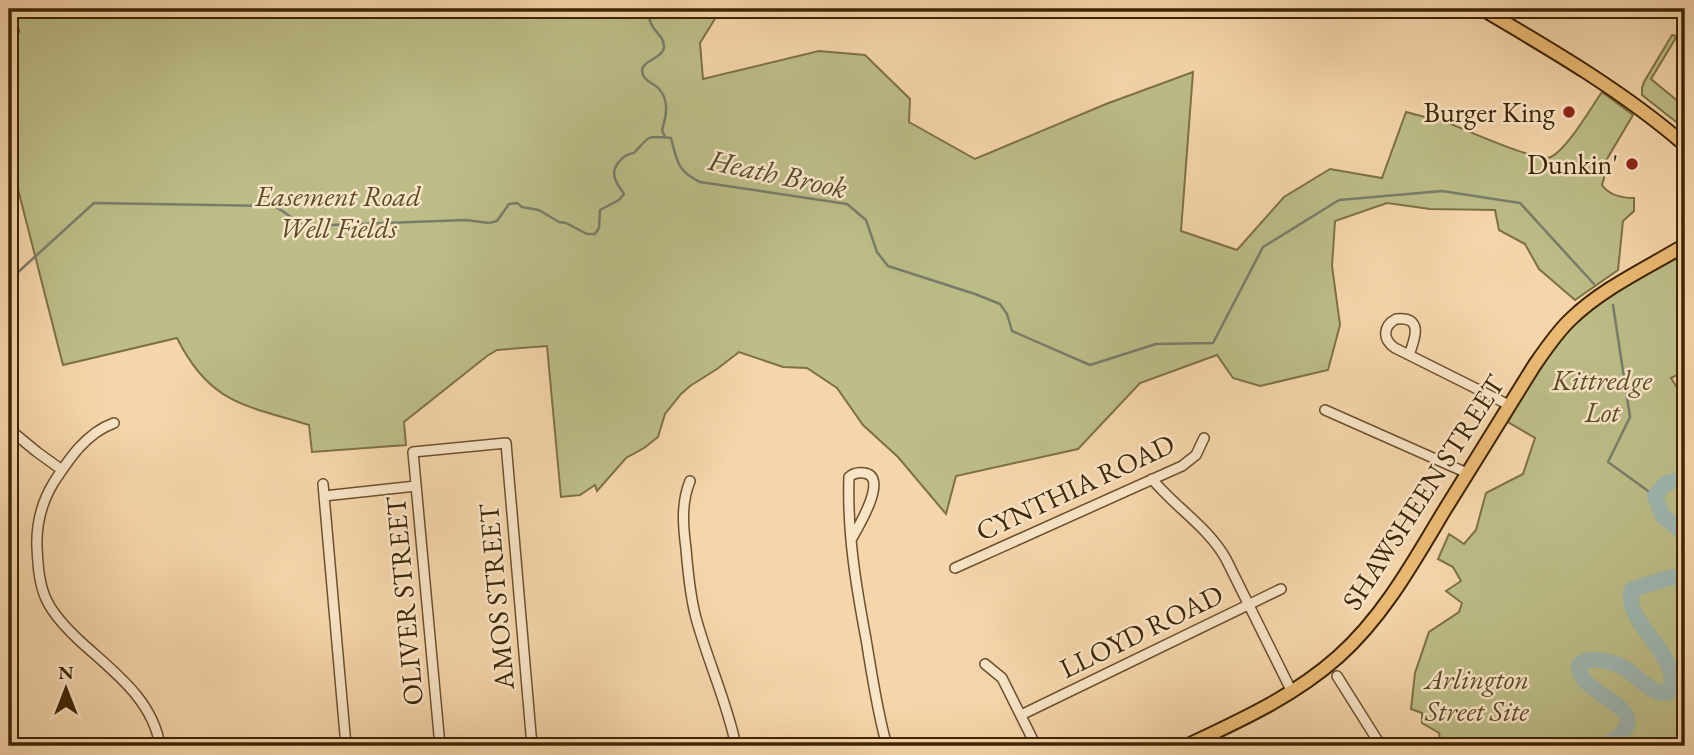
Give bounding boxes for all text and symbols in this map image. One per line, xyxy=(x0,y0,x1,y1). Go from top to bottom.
place label: Burger King xyxy=(1424,94,1556,130)
marker: Burger King xyxy=(1561,104,1577,120)
water label: Heath Brook xyxy=(704,140,851,207)
place label: Dunkin' xyxy=(1527,146,1618,182)
marker: Dunkin' xyxy=(1624,156,1640,172)
park label: Easement Road Well Fields xyxy=(254,178,421,246)
park label: Kittredge Lot xyxy=(1551,362,1652,430)
street label: SHAWSHEEN STREET xyxy=(1334,367,1513,616)
street label: CYNTHIA ROAD xyxy=(970,425,1180,549)
street label: OLIVER STREET xyxy=(377,495,431,707)
street label: AMOS STREET xyxy=(470,502,522,693)
street label: LLOYD ROAD xyxy=(1053,576,1229,686)
north arrow xyxy=(32,654,102,724)
text: N xyxy=(58,660,74,685)
park label: Arlington Street Site xyxy=(1423,661,1529,729)

